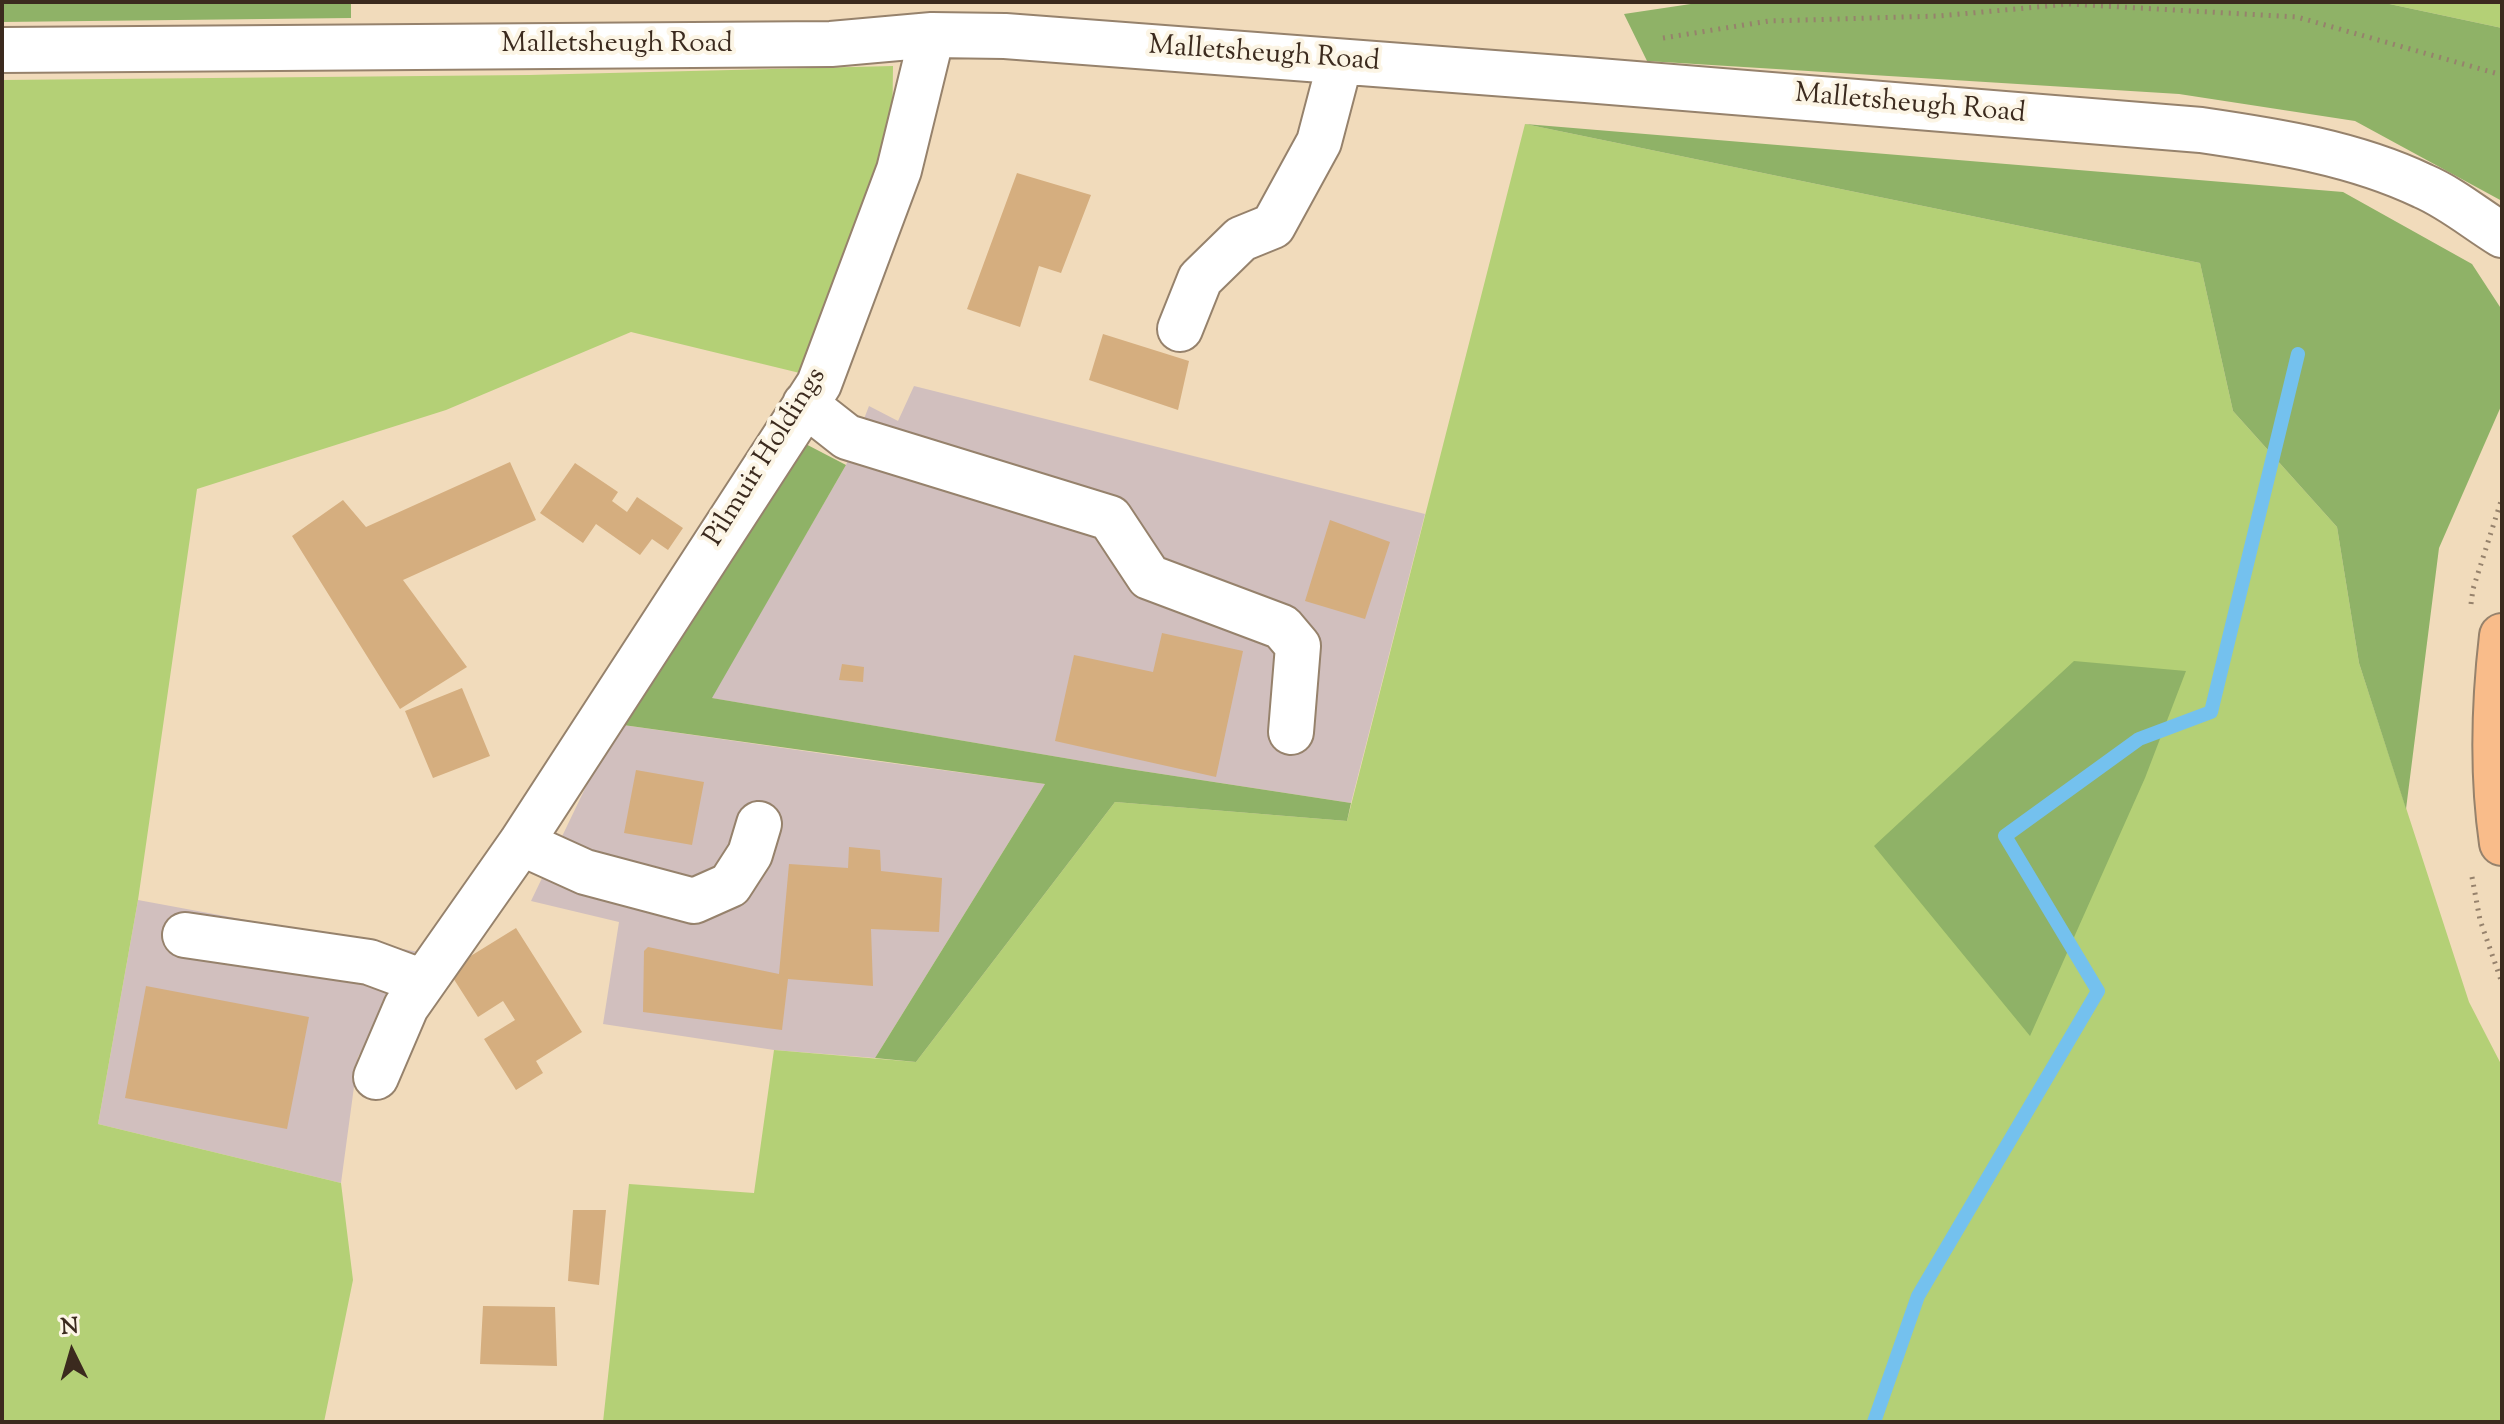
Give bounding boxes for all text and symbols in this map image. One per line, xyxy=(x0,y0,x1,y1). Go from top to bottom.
street label: Malletsheugh Road xyxy=(501,29,733,63)
street label: Malletsheugh Road xyxy=(1147,31,1381,81)
street label: Malletsheugh Road xyxy=(1793,79,2027,133)
street label: Pilmuir Holdings xyxy=(699,363,835,553)
text: N xyxy=(60,1311,80,1345)
north arrow xyxy=(32,1312,112,1392)

